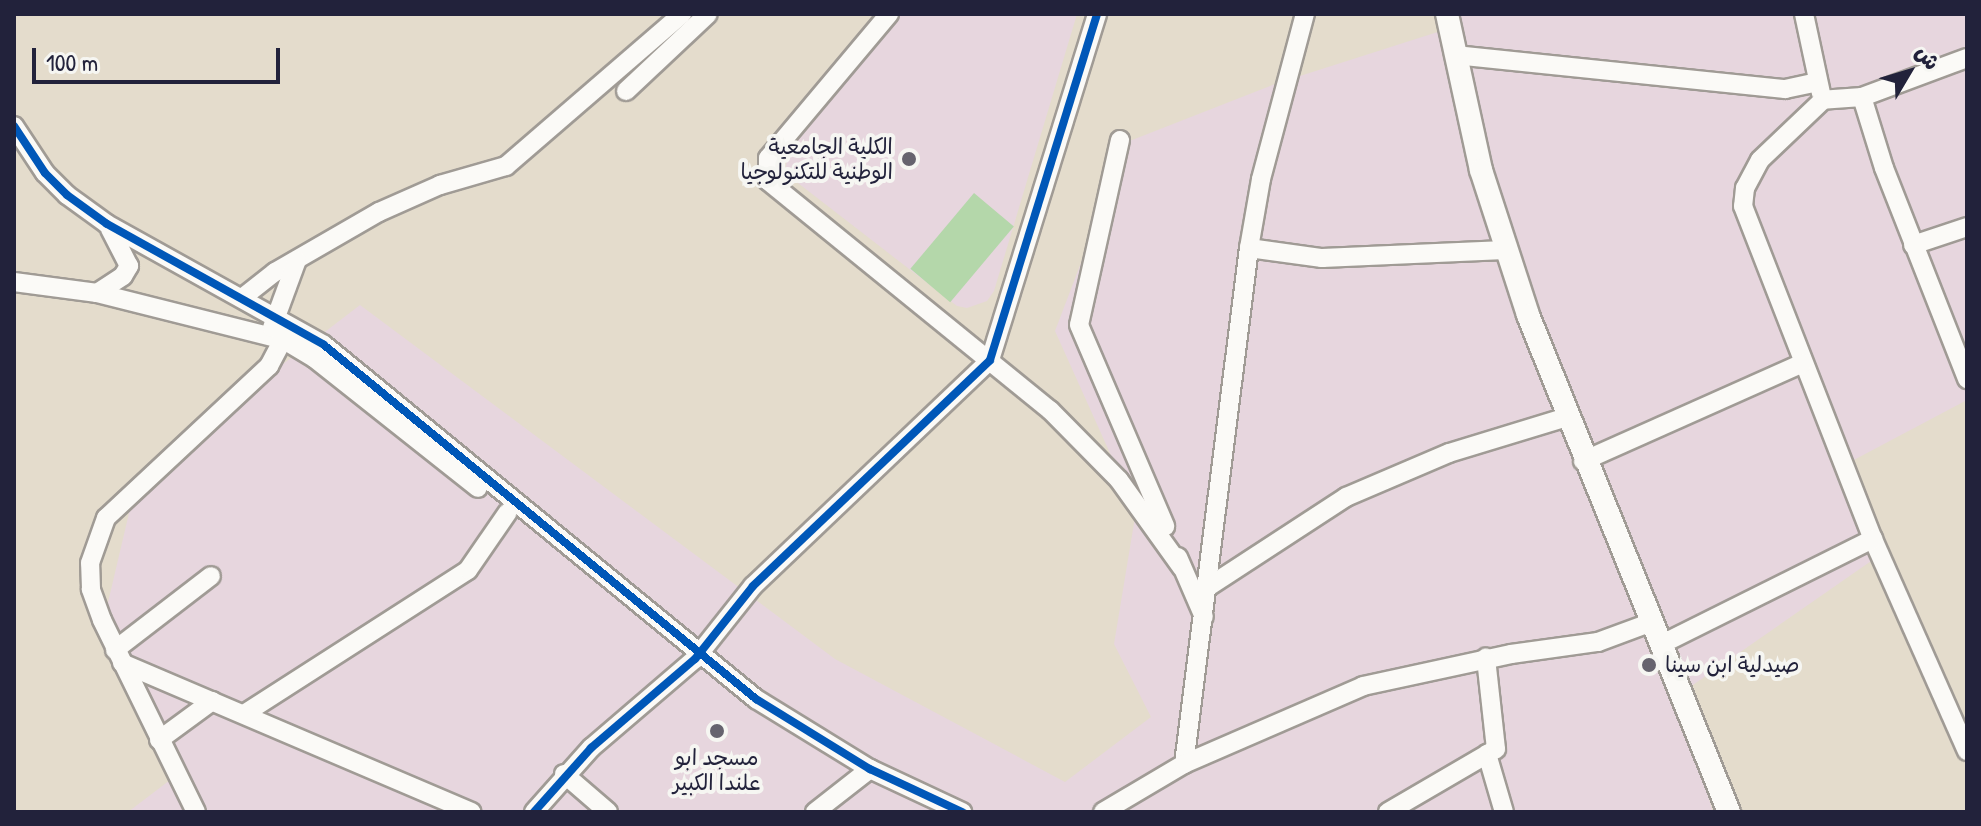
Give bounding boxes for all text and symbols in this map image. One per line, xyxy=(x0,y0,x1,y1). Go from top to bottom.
scale bar xyxy=(36,32,284,82)
north arrow xyxy=(1869,32,1949,112)
text: ش xyxy=(1909,38,1947,76)
text: 100 m xyxy=(46,46,98,78)
place label: الكلية الجامعية الوطنية للتكنولوجيا xyxy=(741,133,893,184)
marker: الكلية الجامعية الوطنية للتكنولوجيا xyxy=(900,150,918,168)
place label: صيدلية ابن سينا xyxy=(1665,652,1800,678)
marker: صيدلية ابن سينا xyxy=(1640,656,1658,674)
marker: مسجد ابو علندا الكبير xyxy=(708,722,726,740)
place label: مسجد ابو علندا الكبير xyxy=(673,744,761,796)

